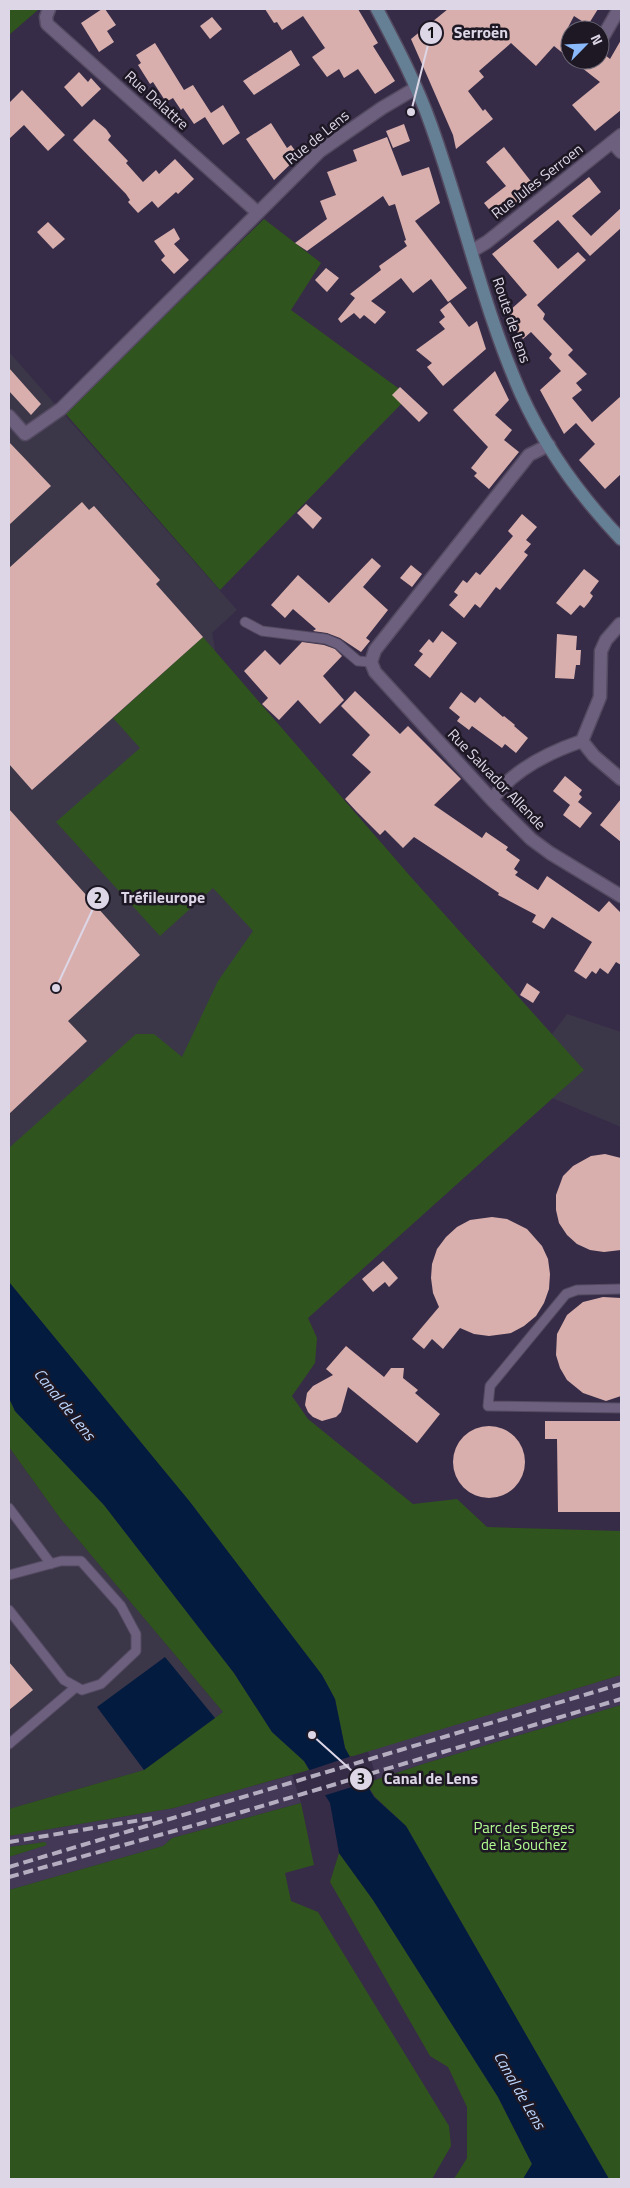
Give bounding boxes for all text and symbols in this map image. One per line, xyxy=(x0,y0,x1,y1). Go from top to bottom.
callout: Serroën xyxy=(419,17,518,48)
text: Serroën xyxy=(454,20,508,44)
north arrow xyxy=(560,20,610,70)
text: 1 xyxy=(427,21,435,44)
text: N xyxy=(586,31,609,48)
street label: Rue Delattre xyxy=(120,65,194,135)
street label: Rue de Lens xyxy=(280,104,354,170)
street label: Rue Jules Serroen xyxy=(486,138,588,224)
street label: Route de Lens xyxy=(487,274,537,366)
street label: Rue Salvador Allende xyxy=(442,723,552,835)
callout: Tréfileurope xyxy=(86,882,215,913)
text: Tréfileurope xyxy=(121,885,205,909)
text: 2 xyxy=(94,886,102,909)
water label: Canal de Lens xyxy=(28,1363,102,1446)
callout: Canal de Lens xyxy=(349,1763,488,1794)
text: Canal de Lens xyxy=(384,1766,478,1790)
text: 3 xyxy=(357,1767,365,1790)
park label: Parc des Berges de la Souchez xyxy=(473,1816,575,1856)
water label: Canal de Lens xyxy=(488,2046,553,2135)

